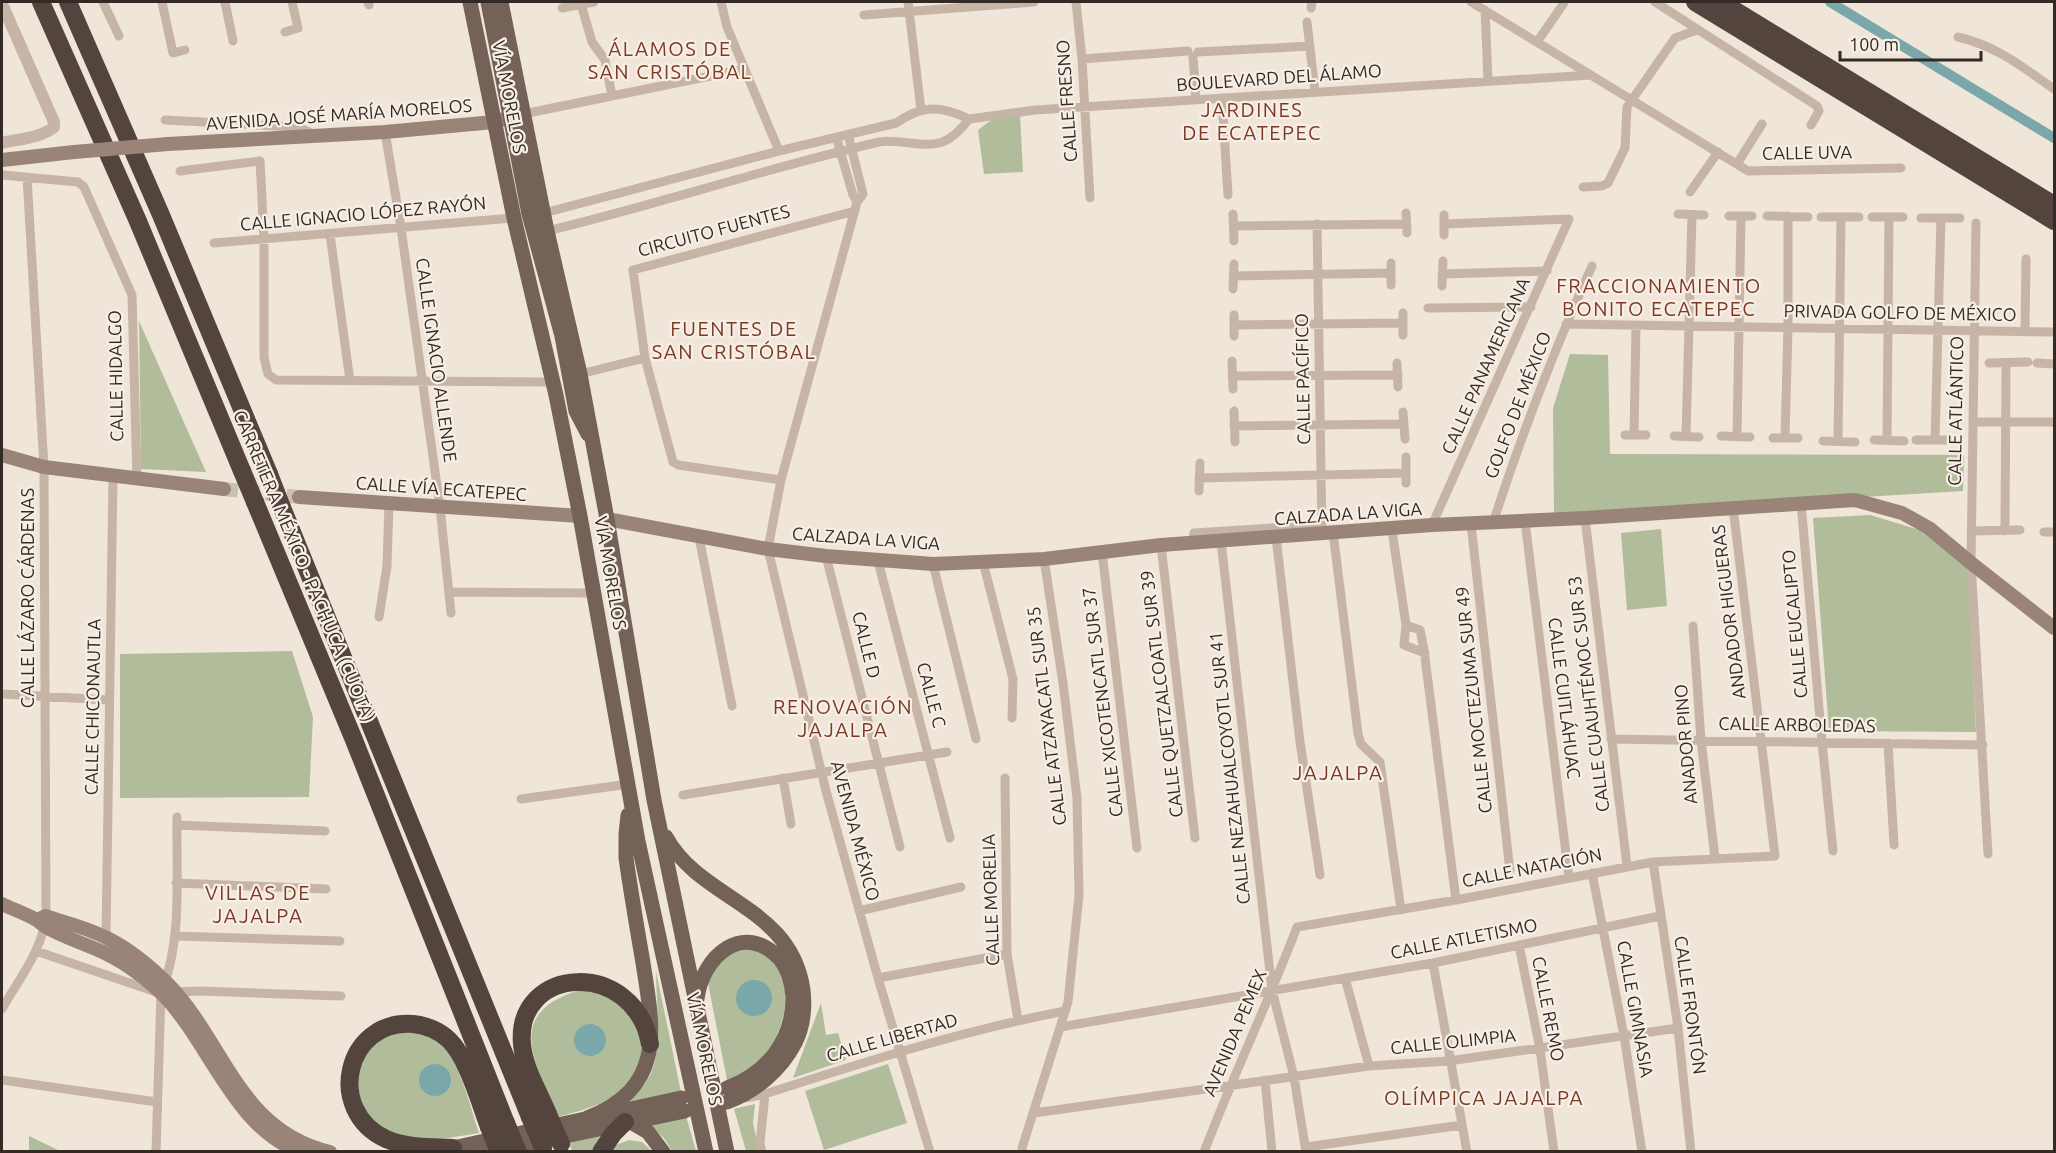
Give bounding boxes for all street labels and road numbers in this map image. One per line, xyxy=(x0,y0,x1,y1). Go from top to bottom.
street label: VÍA MORELOS xyxy=(489,38,532,155)
street label: CALLE FRESNO xyxy=(1052,39,1080,163)
street label: BOULEVARD DEL ÁLAMO xyxy=(1175,59,1382,94)
street label: AVENIDA JOSÉ MARÍA MORELOS xyxy=(205,94,473,133)
street label: CALLE UVA xyxy=(1762,141,1853,163)
street label: CALLE IGNACIO LÓPEZ RAYÓN xyxy=(239,191,487,234)
street label: CIRCUITO FUENTES xyxy=(635,200,792,260)
street label: CALLE IGNACIO ALLENDE xyxy=(413,256,461,463)
street label: CALLE PANAMERICANA xyxy=(1437,274,1533,457)
street label: PRIVADA GOLFO DE MÉXICO xyxy=(1783,299,2017,324)
street label: CALLE HIDALGO xyxy=(104,310,126,442)
street label: CALLE PACÍFICO xyxy=(1290,313,1313,445)
street label: GOLFO DE MÉXICO xyxy=(1479,328,1554,481)
street label: CALLE ATLÁNTICO xyxy=(1943,336,1966,486)
street label: CARRETERA MÉXICO - PACHUCA (CUOTA) xyxy=(229,406,381,725)
street label: CALLE VÍA ECATEPEC xyxy=(355,471,527,504)
street label: CALLE LÁZARO CÁRDENAS xyxy=(16,488,37,708)
street label: CALZADA LA VIGA xyxy=(1273,498,1423,528)
street label: VÍA MORELOS xyxy=(591,514,632,631)
street label: CALZADA LA VIGA xyxy=(791,523,941,553)
street label: ANDADOR HIGUERAS xyxy=(1707,524,1749,700)
street label: CALLE EUCALIPTO xyxy=(1778,549,1810,699)
street label: CALLE QUETZALCOATL SUR 39 xyxy=(1136,569,1187,819)
street label: CALLE CUAUHTÉMOC SUR 53 xyxy=(1563,575,1612,813)
street label: CALLE XICOTENCATL SUR 37 xyxy=(1078,586,1126,818)
street label: CALLE MOCTEZUMA SUR 49 xyxy=(1451,586,1495,815)
street label: CALLE ATZAYACATL SUR 35 xyxy=(1023,605,1069,827)
street label: CALLE D xyxy=(849,609,885,680)
street label: CALLE CUITLÁHUAC xyxy=(1545,616,1586,780)
street label: CALLE CHICONAUTLA xyxy=(80,618,104,796)
street label: CALLE NEZAHUALCOYOTL SUR 41 xyxy=(1205,631,1253,906)
street label: CALLE C xyxy=(914,660,950,730)
street label: ANADOR PINO xyxy=(1670,683,1700,805)
street label: CALLE ARBOLEDAS xyxy=(1718,713,1876,735)
street label: AVENIDA MÉXICO xyxy=(828,758,885,903)
street label: CALLE MORELIA xyxy=(978,833,1002,966)
street label: CALLE NATACIÓN xyxy=(1460,843,1604,890)
street label: CALLE ATLETISMO xyxy=(1389,914,1539,962)
street label: CALLE FRONTÓN xyxy=(1671,934,1712,1075)
street label: CALLE GIMNASIA xyxy=(1614,939,1658,1079)
street label: CALLE REMO xyxy=(1529,955,1569,1063)
street label: AVENIDA PEMEX xyxy=(1198,966,1270,1099)
street label: VÍA MORELOS xyxy=(683,990,728,1107)
street label: CALLE LIBERTAD xyxy=(824,1009,960,1065)
street label: CALLE OLIMPIA xyxy=(1389,1024,1517,1058)

